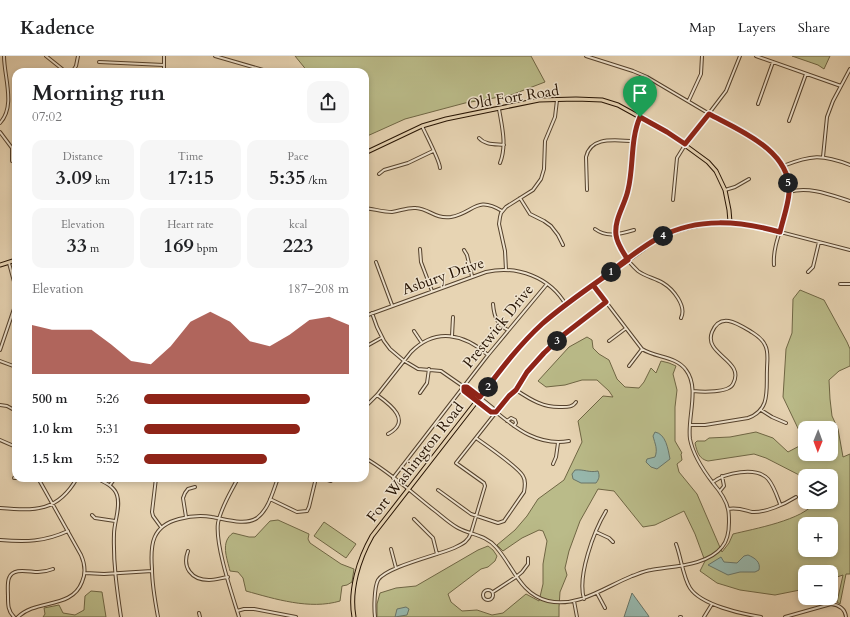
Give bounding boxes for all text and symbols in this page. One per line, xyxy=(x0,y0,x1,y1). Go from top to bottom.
text: Kadence xyxy=(20,15,95,41)
text: Map xyxy=(689,18,716,37)
text: Layers xyxy=(738,18,776,37)
text: Share xyxy=(798,18,830,37)
pin xyxy=(623,76,657,117)
text: Morning run xyxy=(32,78,165,108)
street label: Old Fort Road xyxy=(466,80,560,114)
button: share xyxy=(307,81,349,123)
icon: arrive xyxy=(629,82,651,104)
text: 07:02 xyxy=(32,108,62,126)
text: Distance xyxy=(63,149,103,164)
text: Time xyxy=(178,149,203,164)
text: Pace xyxy=(288,149,309,164)
text: 3.09 xyxy=(55,164,92,191)
text: 17:15 xyxy=(167,164,214,191)
text: 5:35 xyxy=(269,164,306,191)
text: km xyxy=(92,173,110,188)
text: /km xyxy=(306,173,327,188)
pin: 5 xyxy=(778,173,798,193)
text: 5 xyxy=(785,175,791,190)
text: Elevation xyxy=(61,217,105,232)
text: Heart rate xyxy=(167,217,214,232)
text: kcal xyxy=(289,217,307,232)
pin: 4 xyxy=(653,226,673,246)
text: 4 xyxy=(660,228,666,243)
text: 33 xyxy=(66,232,87,259)
text: 169 xyxy=(163,232,194,259)
text: 223 xyxy=(283,232,314,259)
text: m xyxy=(87,241,99,256)
text: bpm xyxy=(194,241,218,256)
street label: Asbury Drive xyxy=(399,253,487,299)
pin: 1 xyxy=(601,262,621,282)
text: 1 xyxy=(608,264,614,279)
text: Elevation xyxy=(32,280,84,298)
text: 187–208 m xyxy=(287,280,349,298)
street label: Prestwick Drive xyxy=(458,280,538,372)
pin: 3 xyxy=(547,331,567,351)
text: 3 xyxy=(554,333,560,348)
pin: 2 xyxy=(478,377,498,397)
text: 2 xyxy=(485,379,491,394)
text: 500 m xyxy=(32,390,67,408)
text: 5:26 xyxy=(96,390,119,408)
street label: Fort Washington Road xyxy=(362,398,468,526)
text: 1.0 km xyxy=(32,420,73,438)
text: 5:31 xyxy=(96,420,119,438)
north arrow xyxy=(798,421,838,461)
map controls xyxy=(798,421,838,605)
text: 1.5 km xyxy=(32,450,73,468)
text: 5:52 xyxy=(96,450,119,468)
button: layers xyxy=(798,469,838,509)
button: + xyxy=(798,517,838,557)
button: − xyxy=(798,565,838,605)

